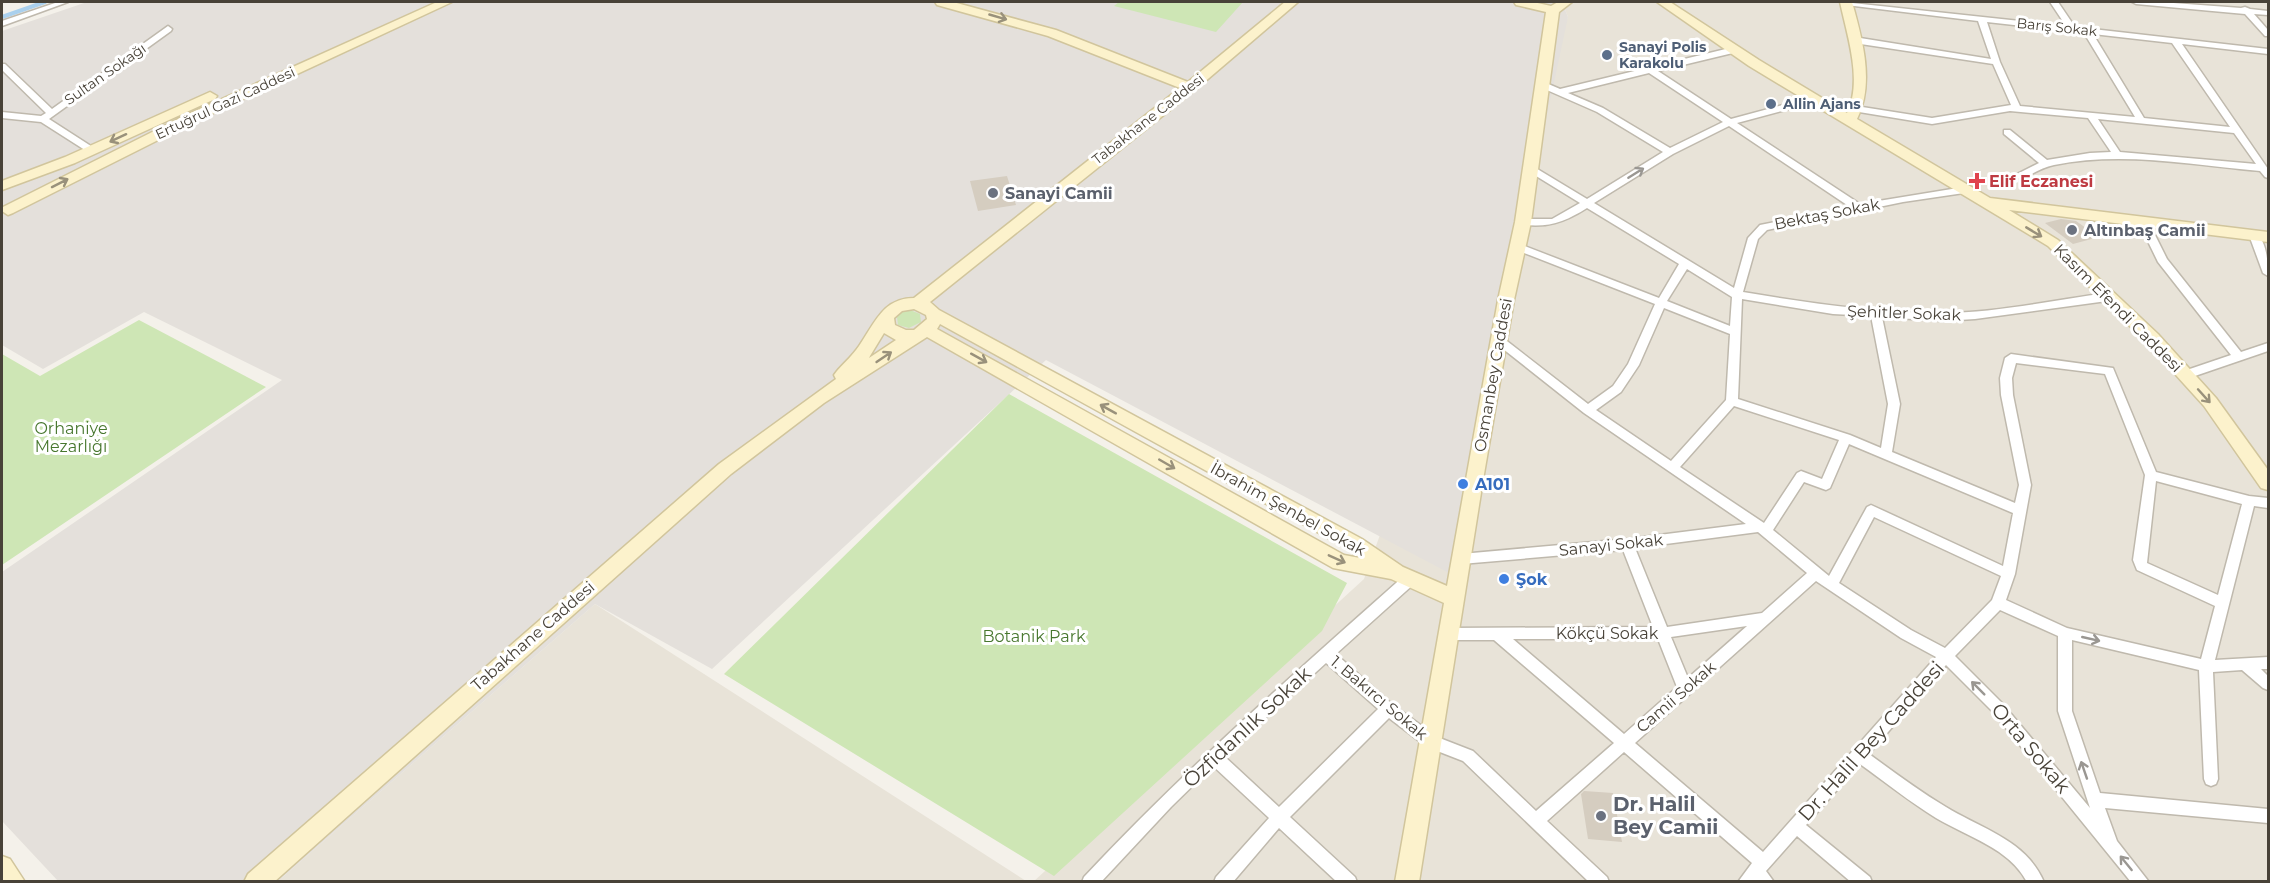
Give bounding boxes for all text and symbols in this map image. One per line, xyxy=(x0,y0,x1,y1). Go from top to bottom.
one-way arrow xyxy=(988,12,1007,24)
street label: Barış Sokak xyxy=(2016,14,2099,40)
place label: Sanayi Polis Karakolu xyxy=(1619,38,1707,72)
street label: Sultan Sokağı xyxy=(61,39,149,109)
marker: Sanayi Polis Karakolu xyxy=(1600,48,1614,62)
street label: Ertuğrul Gazi Caddesi xyxy=(152,63,298,143)
street label: Tabakhane Caddesi xyxy=(1088,70,1208,168)
place label: Allin Ajans xyxy=(1782,95,1861,113)
marker: Allin Ajans xyxy=(1764,97,1778,111)
one-way arrow xyxy=(109,133,127,144)
one-way arrow xyxy=(1627,166,1644,178)
place label: Elif Eczanesi xyxy=(1989,172,2093,191)
marker: Elif Eczanesi xyxy=(1970,174,1984,188)
one-way arrow xyxy=(50,177,68,188)
place label: Sanayi Camii xyxy=(1005,184,1113,203)
marker: Sanayi Camii xyxy=(986,186,1000,200)
street label: Bektaş Sokak xyxy=(1773,194,1882,234)
place label: Altınbaş Camii xyxy=(2083,221,2206,241)
marker: Altınbaş Camii xyxy=(2065,223,2079,237)
one-way arrow xyxy=(2025,226,2042,238)
street label: Kasım Efendi Caddesi xyxy=(2050,240,2186,376)
street label: Osmanbey Caddesi xyxy=(1470,297,1516,453)
street label: Şehitler Sokak xyxy=(1847,302,1962,324)
one-way arrow xyxy=(875,350,892,363)
one-way arrow xyxy=(970,352,987,364)
one-way arrow xyxy=(2197,388,2211,403)
one-way arrow xyxy=(1100,403,1117,415)
park label: Orhaniye Mezarlığı xyxy=(34,419,108,456)
one-way arrow xyxy=(1158,458,1175,470)
street label: İbrahim Şenbel Sokak xyxy=(1207,458,1369,560)
place label: A101 xyxy=(1474,475,1510,494)
marker: A101 xyxy=(1456,477,1470,491)
street label: Sanayi Sokak xyxy=(1558,530,1664,560)
one-way arrow xyxy=(1327,554,1345,565)
place label: Şok xyxy=(1516,570,1548,589)
marker: Şok xyxy=(1497,572,1511,586)
street label: Tabakhane Caddesi xyxy=(468,577,598,695)
street label: Kökçü Sokak xyxy=(1556,624,1659,643)
park label: Botanik Park xyxy=(982,627,1086,646)
one-way arrow xyxy=(2081,634,2100,646)
street label: 1. Bakırcı Sokak xyxy=(1327,652,1432,744)
street label: Dr. Halil Bey Caddesi xyxy=(1793,656,1949,826)
street label: Camii Sokak xyxy=(1633,657,1720,737)
street label: Özfidanlık Sokak xyxy=(1178,661,1316,793)
one-way arrow xyxy=(1971,681,1986,696)
street label: Orta Sokak xyxy=(1986,698,2076,798)
one-way arrow xyxy=(2078,761,2089,780)
place label: Dr. Halil Bey Camii xyxy=(1613,792,1718,839)
marker: Dr. Halil Bey Camii xyxy=(1594,809,1608,823)
one-way arrow xyxy=(2119,856,2133,871)

